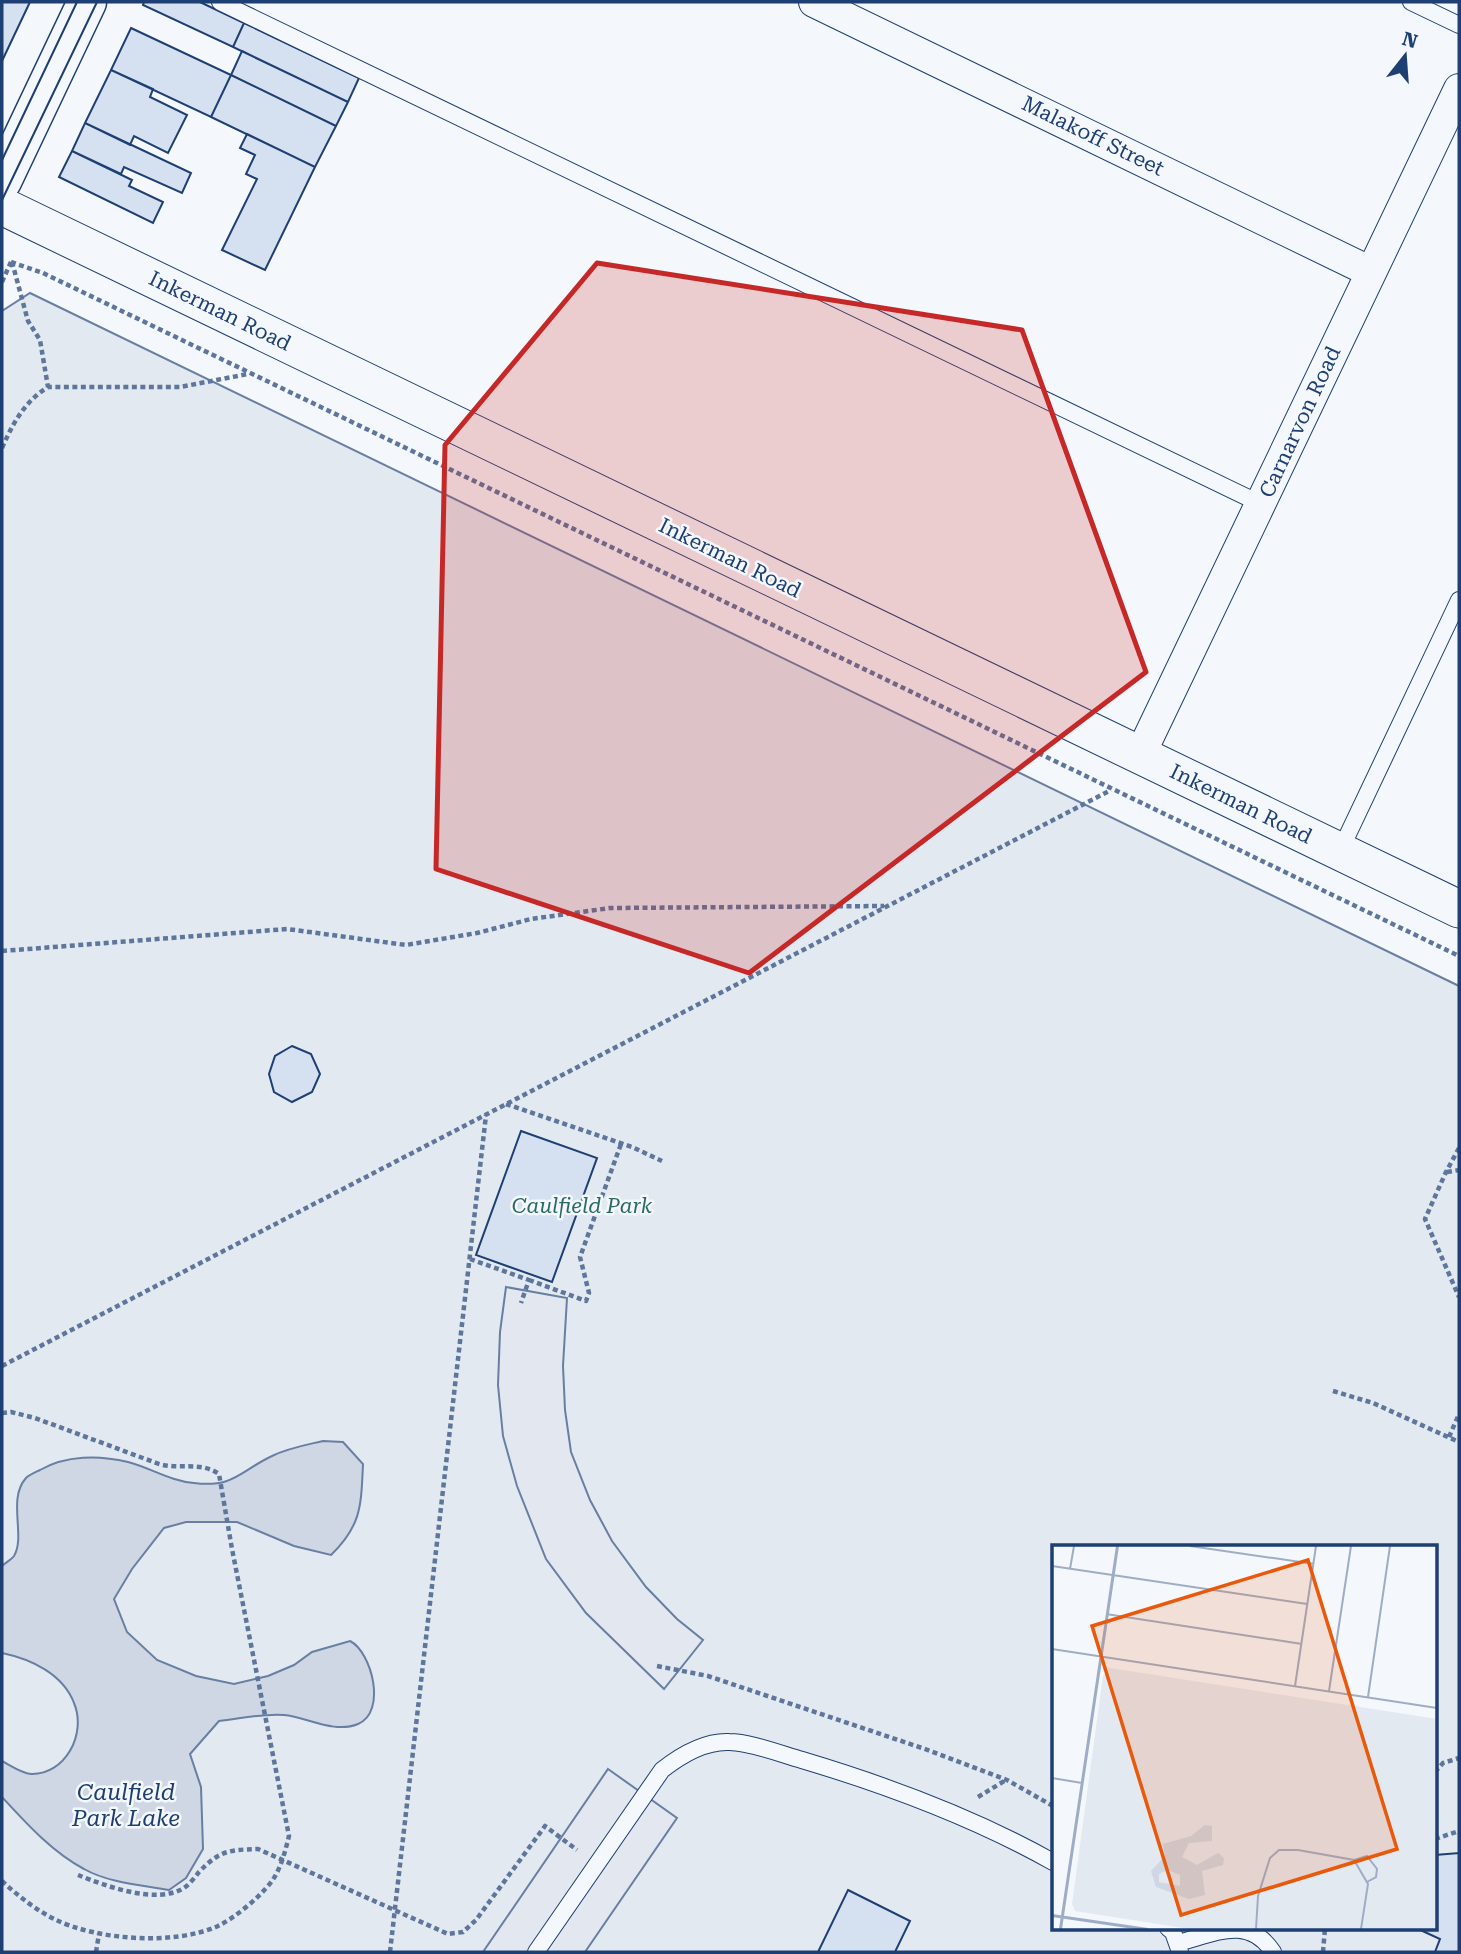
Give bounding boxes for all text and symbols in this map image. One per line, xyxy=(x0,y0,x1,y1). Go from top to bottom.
north arrow xyxy=(1370,21,1440,91)
text: N xyxy=(1399,27,1421,53)
street label: Malakoff Street xyxy=(1018,91,1168,181)
street label: Inkerman Road xyxy=(145,266,295,356)
street label: Carnarvon Road xyxy=(1254,342,1346,501)
street label: Inkerman Road xyxy=(655,513,805,603)
street label: Inkerman Road xyxy=(1166,759,1316,849)
park label: Caulfield Park xyxy=(512,1194,653,1218)
inset map xyxy=(1052,1545,1436,1930)
water label: Caulfield Park Lake xyxy=(71,1779,180,1832)

